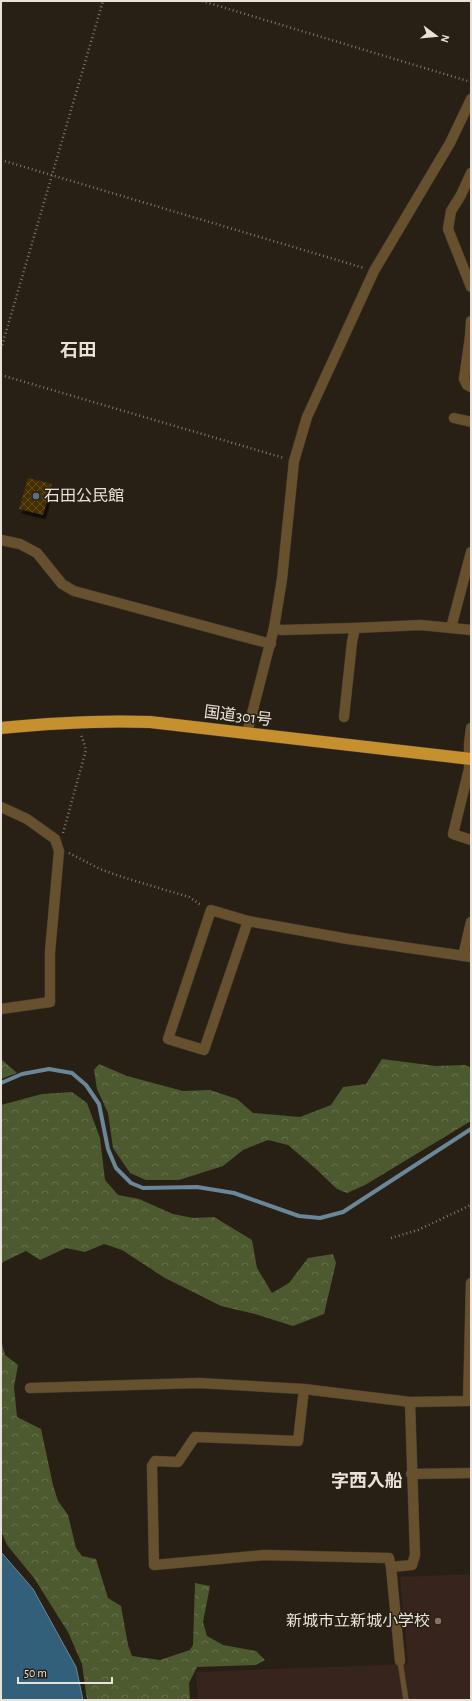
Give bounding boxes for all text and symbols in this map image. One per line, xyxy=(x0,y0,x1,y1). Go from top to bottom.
north arrow xyxy=(416,16,456,56)
text: N xyxy=(439,33,451,44)
district label: 石田 xyxy=(60,341,96,360)
place label: 石田公民館 xyxy=(44,487,124,504)
marker: 石田公民館 xyxy=(31,491,41,501)
street label: 国道301号 xyxy=(203,703,273,728)
district label: 字西入船 xyxy=(331,1471,403,1491)
place label: 新城市立新城小学校 xyxy=(286,1612,430,1629)
marker: 新城市立新城小学校 xyxy=(433,1616,443,1626)
scale bar xyxy=(18,1659,112,1685)
text: 50 m xyxy=(24,1667,47,1679)

